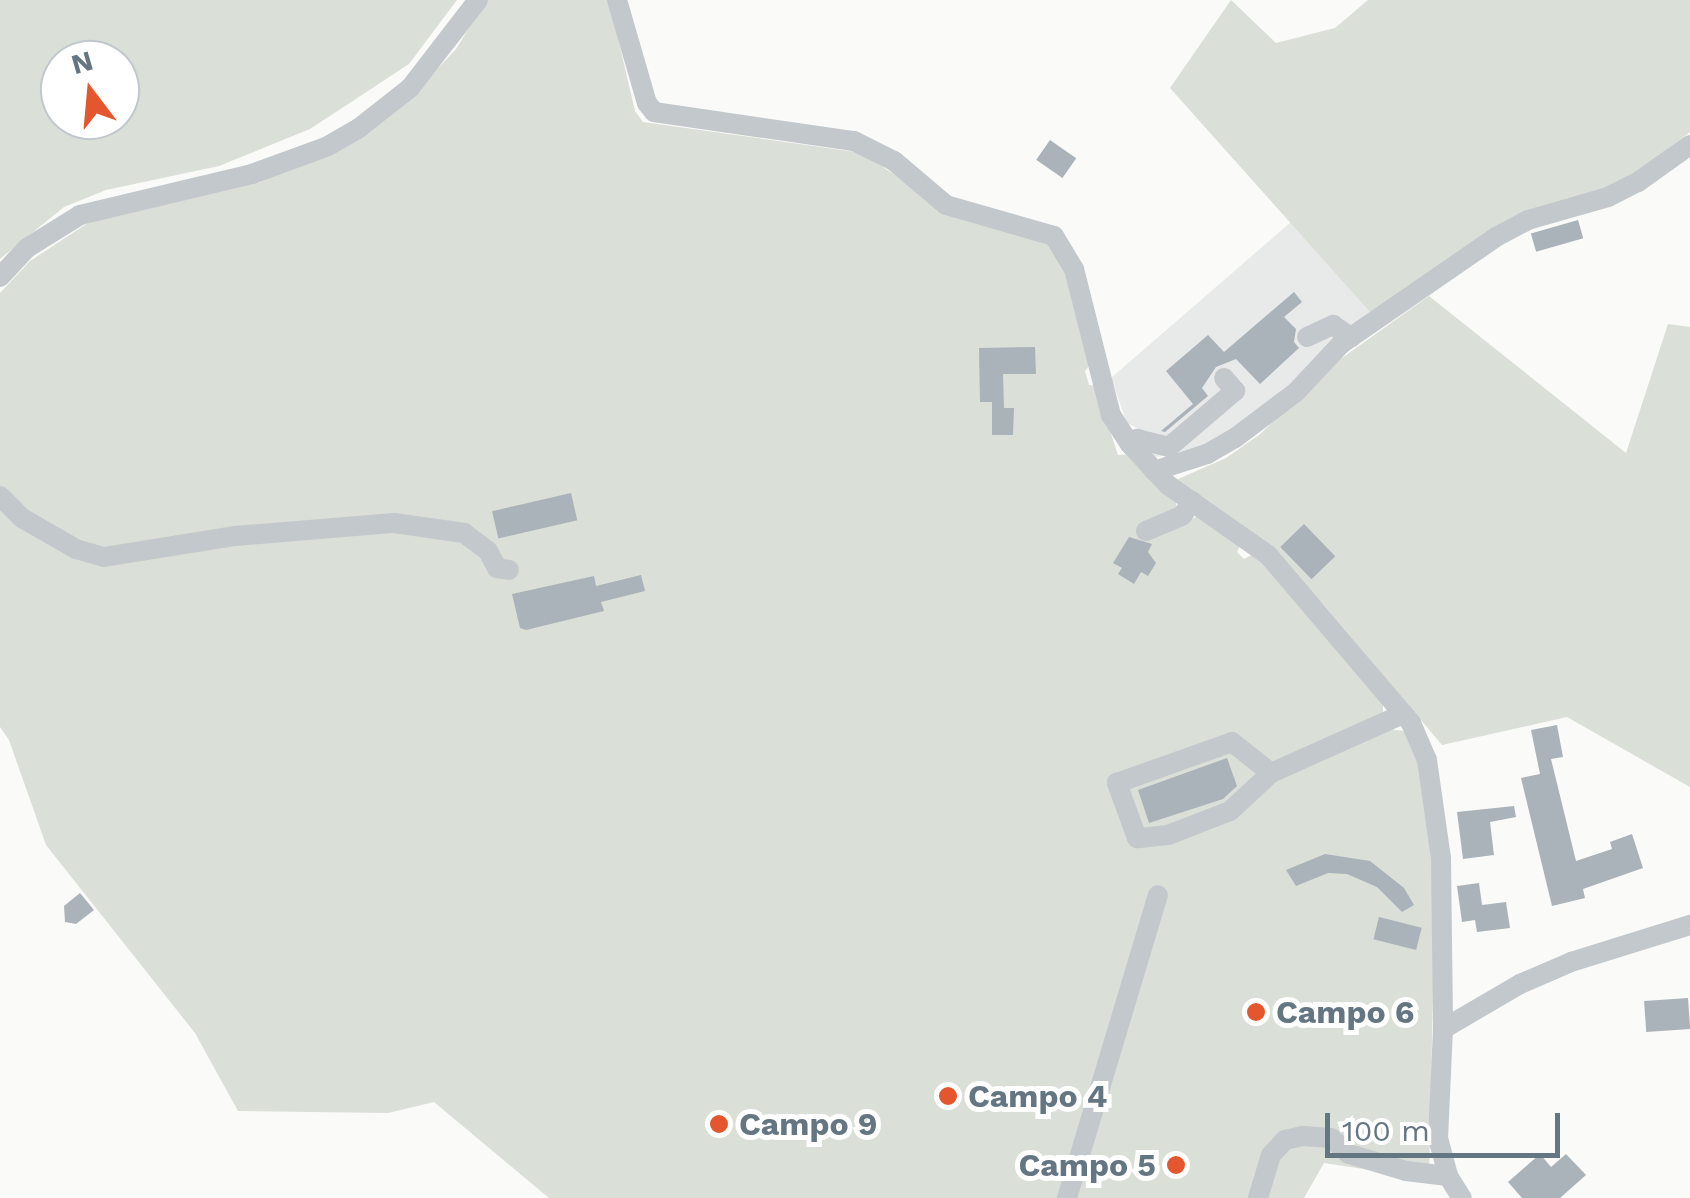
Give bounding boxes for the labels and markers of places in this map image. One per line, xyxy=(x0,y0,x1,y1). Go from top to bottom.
place label: Campo 6 xyxy=(1276,993,1415,1031)
marker: Campo 6 xyxy=(1245,1001,1267,1023)
place label: Campo 4 xyxy=(968,1077,1107,1115)
marker: Campo 4 xyxy=(937,1085,959,1107)
place label: Campo 9 xyxy=(739,1105,878,1143)
marker: Campo 9 xyxy=(708,1113,730,1135)
place label: Campo 5 xyxy=(1019,1146,1156,1184)
marker: Campo 5 xyxy=(1165,1154,1187,1176)

